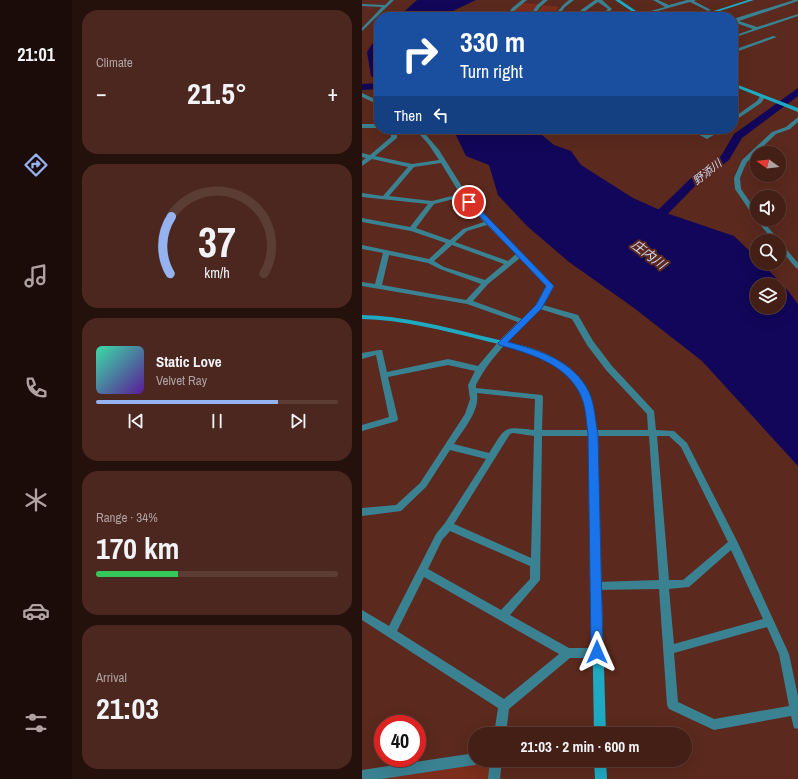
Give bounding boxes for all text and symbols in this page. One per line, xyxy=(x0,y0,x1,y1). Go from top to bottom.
text: 330 m xyxy=(460,23,525,61)
icon: right xyxy=(394,28,446,80)
text: 21:01 xyxy=(17,42,55,67)
text: Climate xyxy=(96,54,133,71)
text: Turn right xyxy=(460,59,523,84)
text: 21.5° xyxy=(187,73,247,113)
text: − xyxy=(96,78,107,108)
text: + xyxy=(327,78,338,108)
icon: left xyxy=(430,104,452,126)
text: Then xyxy=(394,105,422,126)
north arrow xyxy=(750,146,786,182)
map controls xyxy=(750,146,786,314)
icon: directions xyxy=(22,151,50,179)
water label: 野添川 xyxy=(690,156,725,188)
pin xyxy=(452,185,486,219)
button: sound xyxy=(750,190,786,226)
icon: arrive xyxy=(458,191,480,213)
text: 37 xyxy=(198,213,236,269)
button: search xyxy=(750,234,786,270)
water label: 庄内川 xyxy=(628,236,671,274)
icon: music xyxy=(22,262,50,290)
text: km/h xyxy=(204,262,230,281)
button: layers xyxy=(750,278,786,314)
text: Static Love xyxy=(156,351,222,372)
text: Velvet Ray xyxy=(156,372,207,389)
icon: phone xyxy=(22,374,50,402)
icon: previous xyxy=(125,410,147,432)
icon: pause xyxy=(206,410,228,432)
icon: next xyxy=(287,410,309,432)
icon: climate xyxy=(22,486,50,514)
text: Range · 34% xyxy=(96,509,158,526)
text: 170 km xyxy=(96,528,179,568)
icon: car xyxy=(22,597,50,625)
position arrow xyxy=(576,631,618,673)
text: Arrival xyxy=(96,669,127,686)
text: 21:03 xyxy=(96,688,159,728)
icon: filters xyxy=(22,709,50,737)
speed limit sign: 40 xyxy=(374,715,426,767)
text: 21:03 · 2 min · 600 m xyxy=(521,736,639,757)

